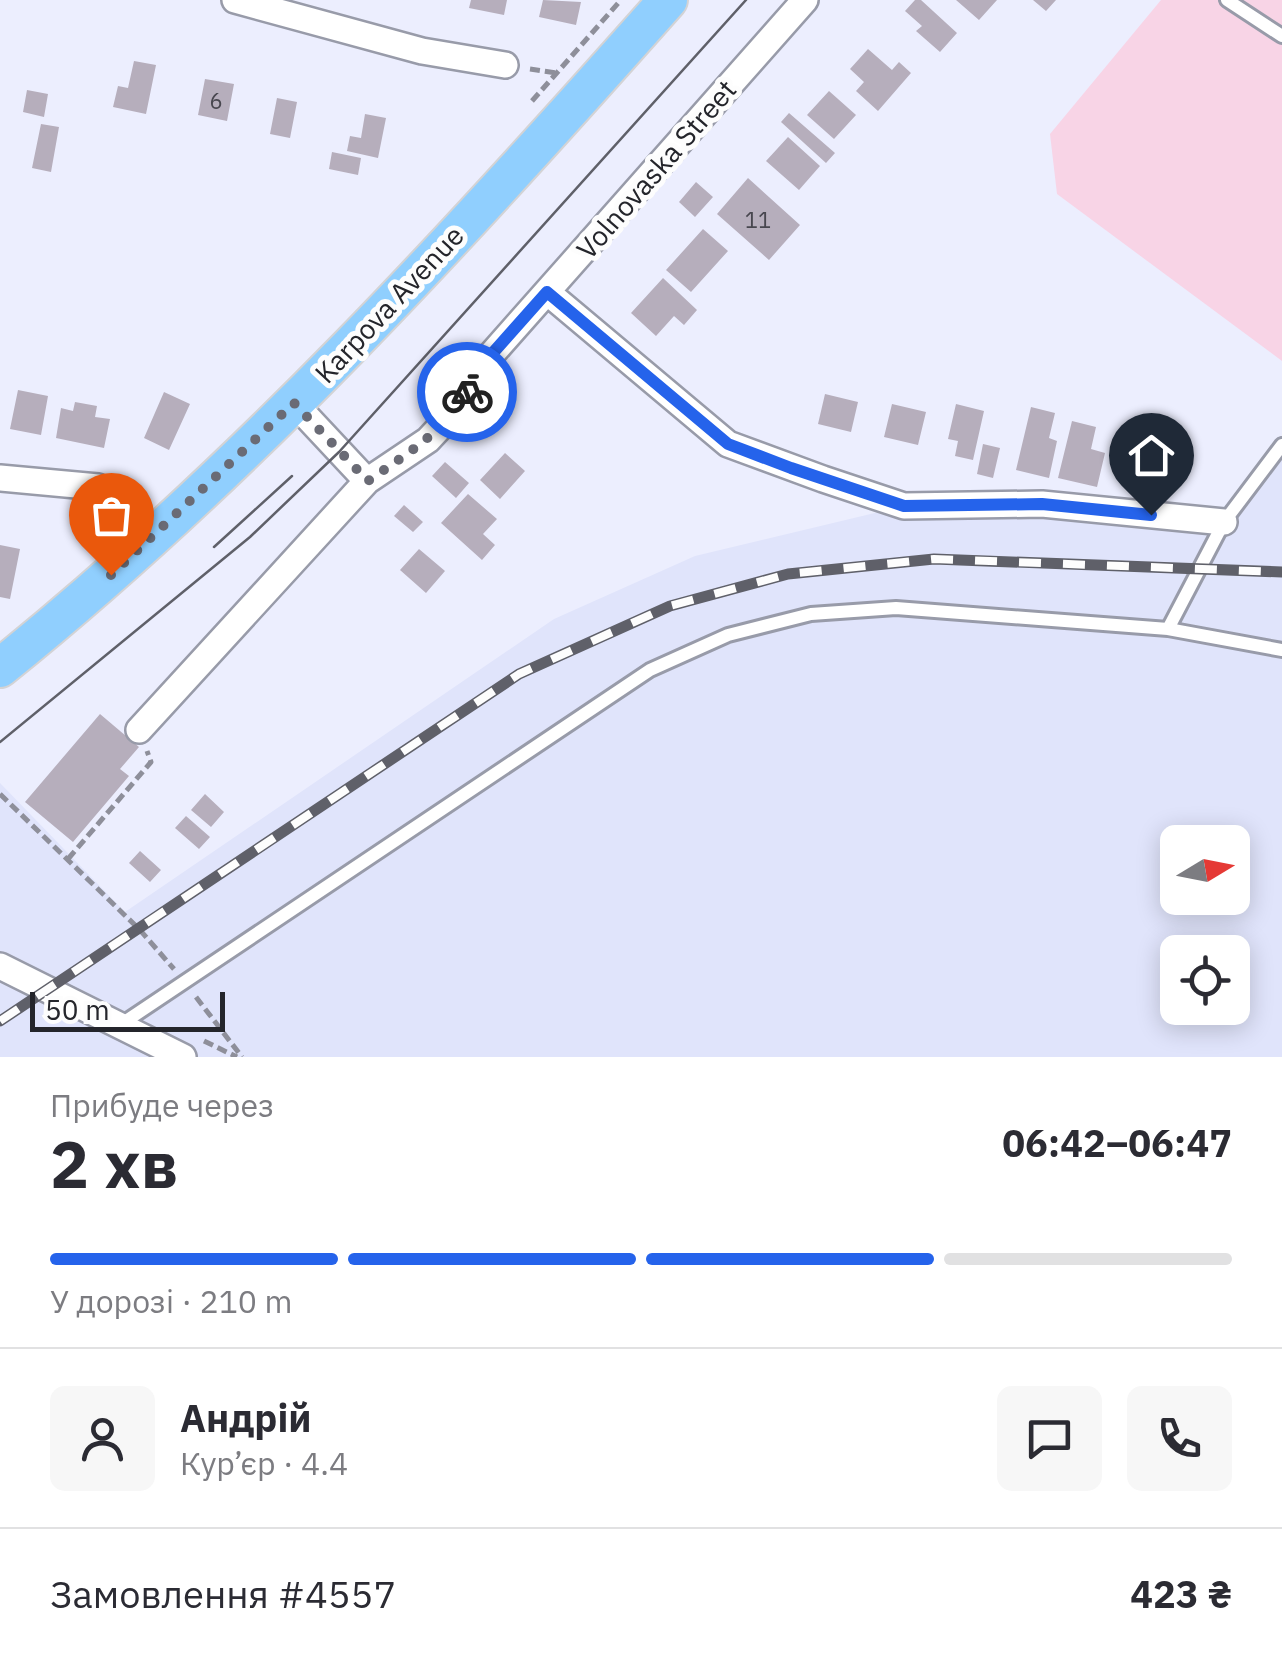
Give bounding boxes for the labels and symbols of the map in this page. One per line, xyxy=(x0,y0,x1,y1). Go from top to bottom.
street label: Volnovaska Street xyxy=(568,72,744,266)
house number: 6 xyxy=(209,86,223,115)
house number: 11 xyxy=(745,205,771,234)
street label: Karpova Avenue xyxy=(306,217,472,391)
courier xyxy=(417,342,517,442)
pin xyxy=(1109,413,1194,516)
pin xyxy=(69,473,154,576)
north arrow xyxy=(1160,825,1250,915)
scale bar xyxy=(30,987,225,1032)

